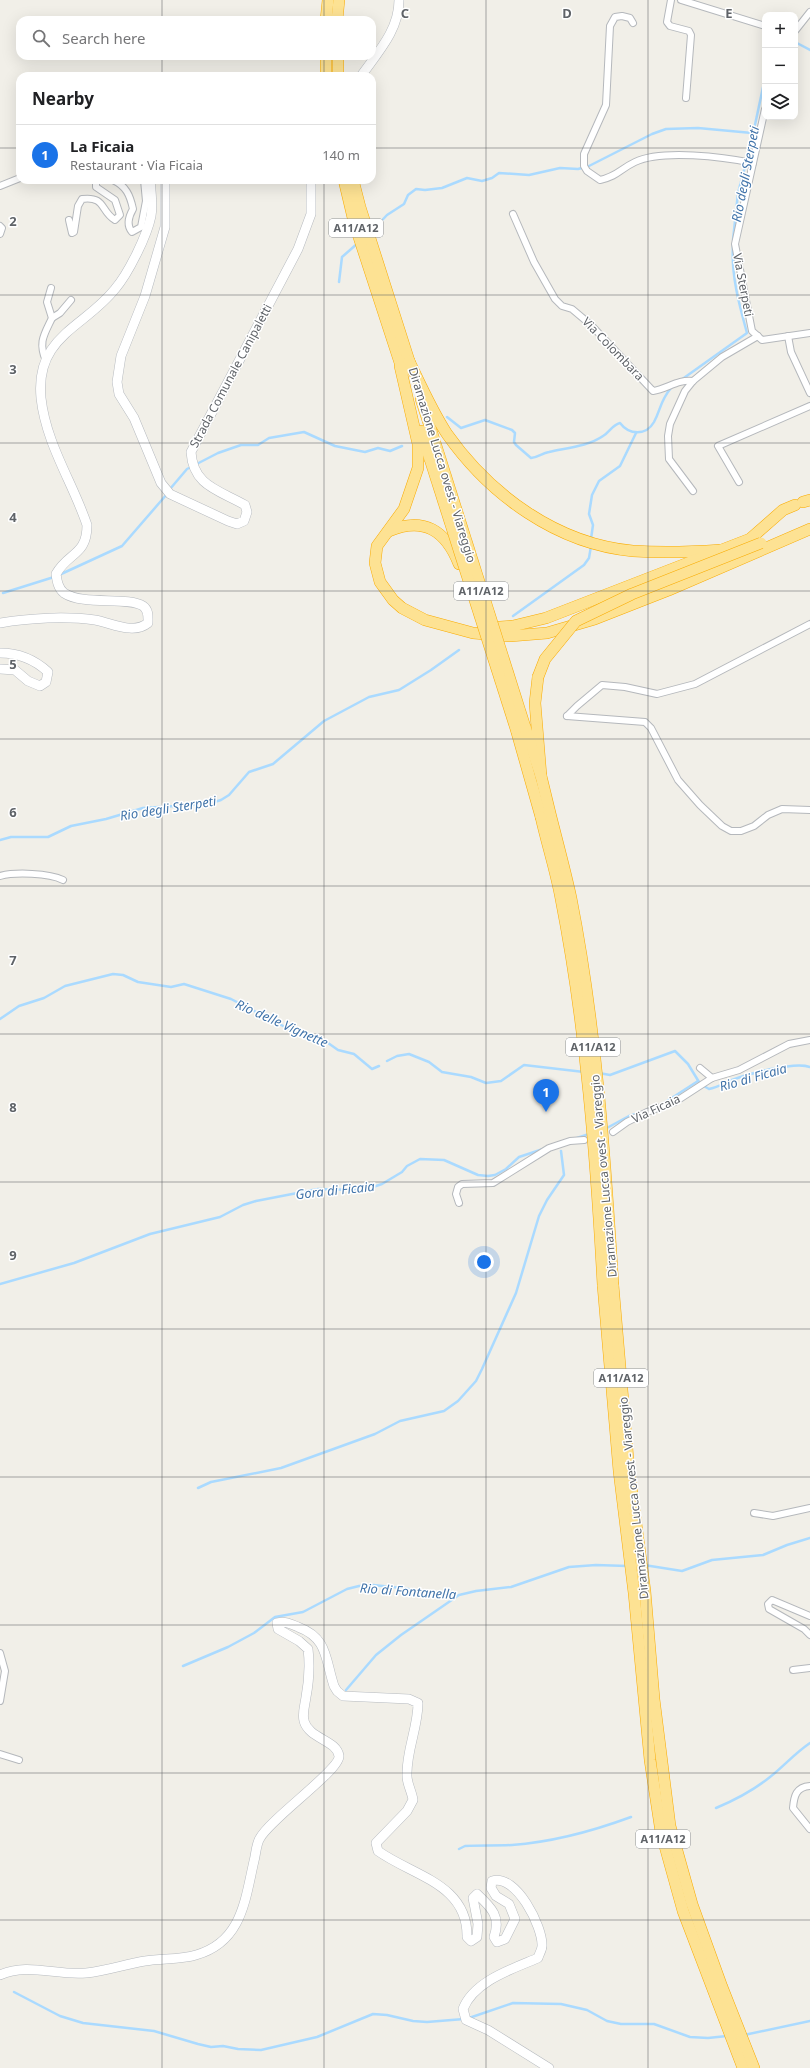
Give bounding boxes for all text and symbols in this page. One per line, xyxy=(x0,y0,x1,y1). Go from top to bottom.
text: C xyxy=(401,4,409,22)
text: D xyxy=(562,4,572,22)
text: E xyxy=(725,4,733,22)
map controls xyxy=(762,12,798,120)
button: + xyxy=(762,12,798,48)
search box xyxy=(16,16,376,60)
icon: search xyxy=(30,27,52,49)
text: Search here xyxy=(62,28,145,48)
button: − xyxy=(762,48,798,84)
button: layers xyxy=(762,84,798,120)
text: Nearby xyxy=(32,87,94,110)
water label: Rio degli Sterpeti xyxy=(727,124,763,224)
text: La Ficaia xyxy=(70,136,134,156)
text: 1 xyxy=(41,146,49,164)
text: 140 m xyxy=(322,146,360,164)
text: Restaurant · Via Ficaia xyxy=(70,156,203,174)
text: 2 xyxy=(9,212,17,230)
road number: A11/A12 xyxy=(329,219,383,237)
street label: Via Sterpeti xyxy=(729,252,758,318)
street label: Strada Comunale Canipaletti xyxy=(185,301,276,451)
street label: Via Colombara xyxy=(579,313,648,384)
text: 3 xyxy=(9,360,17,378)
street label: Diramazione Lucca ovest - Viareggio xyxy=(405,365,480,565)
text: 4 xyxy=(9,508,17,526)
road number: A11/A12 xyxy=(454,582,508,600)
text: 5 xyxy=(9,655,17,673)
water label: Rio degli Sterpeti xyxy=(119,791,218,825)
text: 6 xyxy=(9,803,17,821)
text: 7 xyxy=(9,951,17,969)
water label: Rio delle Vignette xyxy=(233,995,331,1052)
road number: A11/A12 xyxy=(566,1038,620,1056)
water label: Rio di Ficaia xyxy=(717,1059,789,1095)
street label: Diramazione Lucca ovest - Viareggio xyxy=(586,1074,621,1278)
pin: 1 xyxy=(533,1079,559,1112)
street label: Via Ficaia xyxy=(629,1090,683,1127)
text: 8 xyxy=(9,1098,17,1116)
water label: Gora di Ficaia xyxy=(294,1177,376,1203)
text: 9 xyxy=(9,1246,17,1264)
your location xyxy=(474,1252,494,1272)
road number: A11/A12 xyxy=(594,1369,648,1387)
street label: Diramazione Lucca ovest - Viareggio xyxy=(614,1396,653,1600)
water label: Rio di Fontanella xyxy=(359,1579,457,1603)
road number: A11/A12 xyxy=(636,1830,690,1848)

